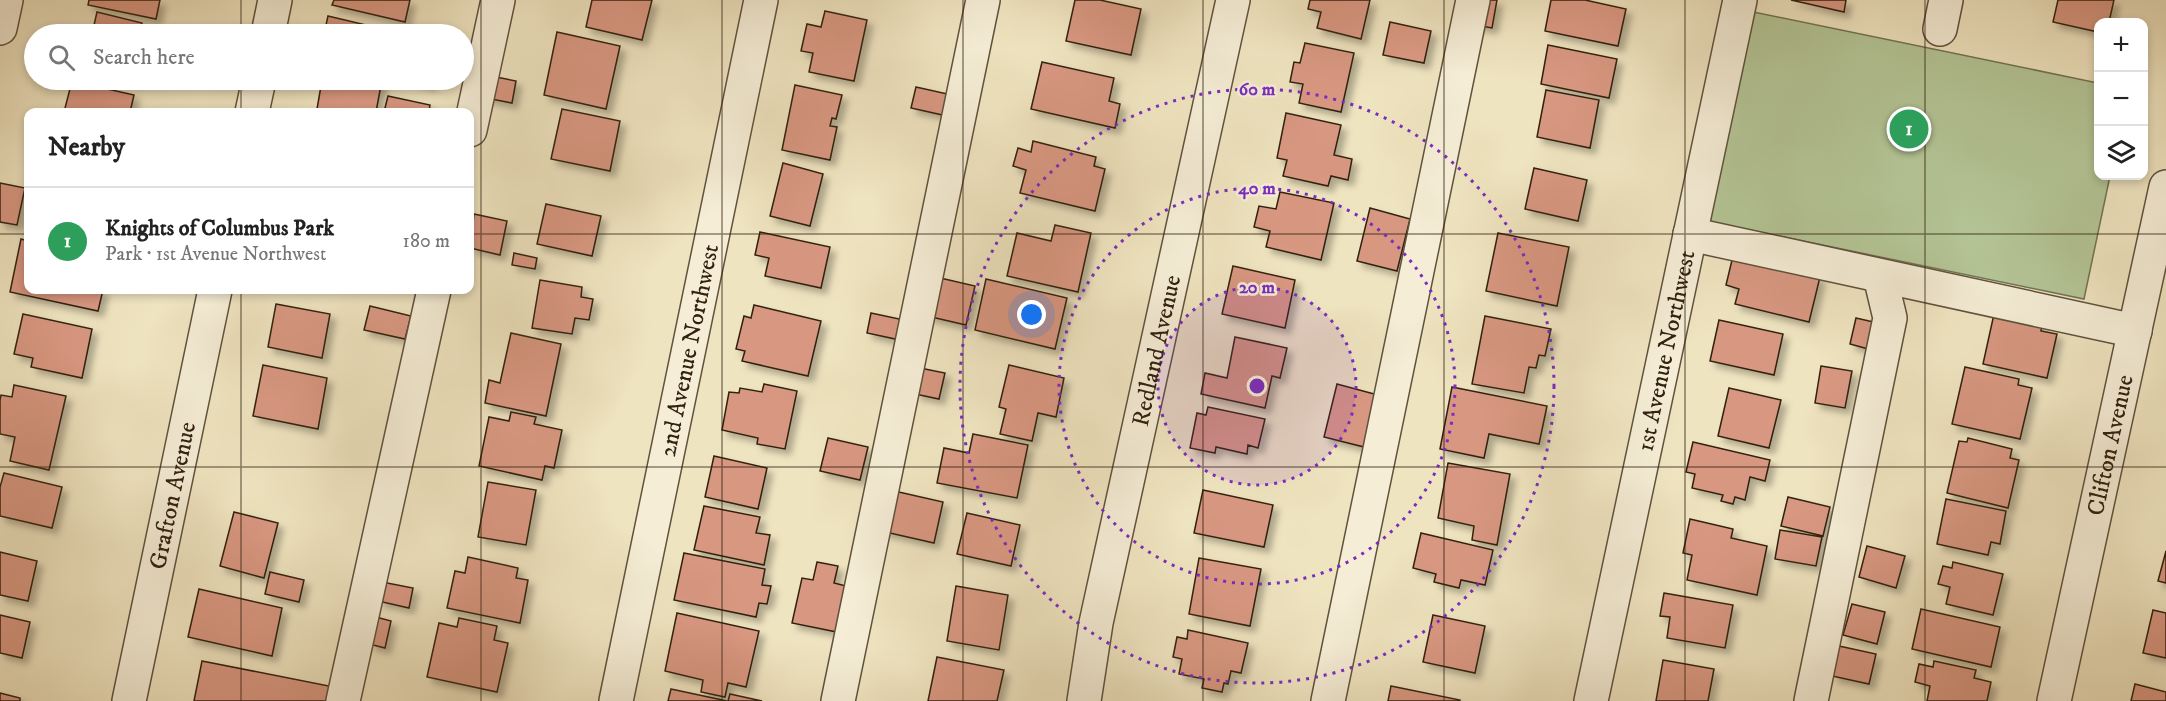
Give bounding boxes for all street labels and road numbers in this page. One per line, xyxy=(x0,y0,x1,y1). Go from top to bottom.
street label: 2nd Avenue Northwest xyxy=(653,241,726,460)
street label: 1st Avenue Northwest xyxy=(1630,247,1702,454)
street label: Redland Avenue xyxy=(1126,272,1188,429)
street label: Clifton Avenue xyxy=(2081,372,2141,518)
street label: Grafton Avenue xyxy=(143,419,203,572)

